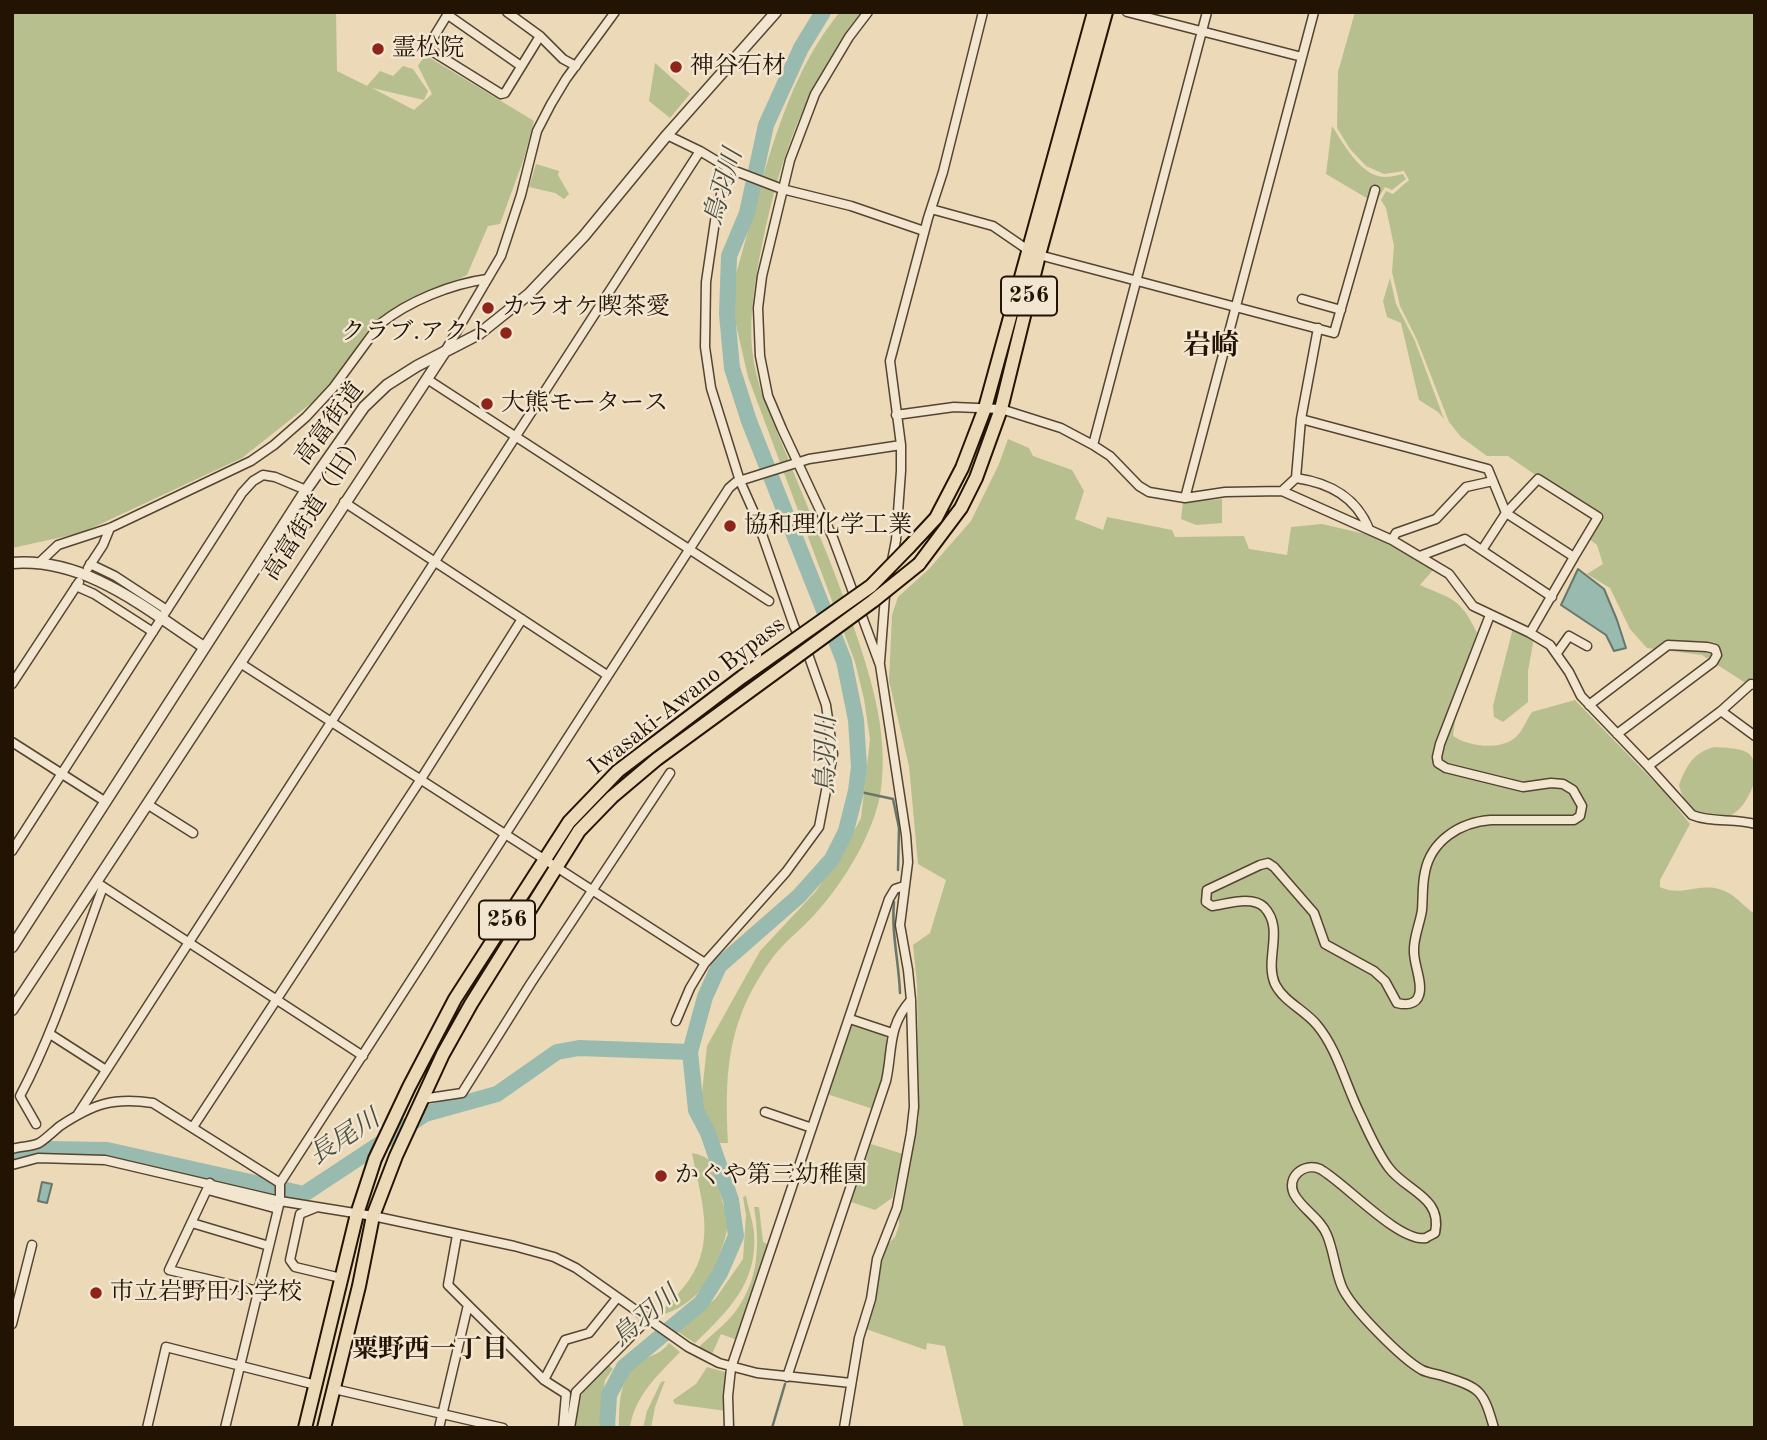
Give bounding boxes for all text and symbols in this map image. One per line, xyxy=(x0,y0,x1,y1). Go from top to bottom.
place label: 霊松院 xyxy=(392,35,464,63)
marker: 霊松院 xyxy=(370,41,386,57)
place label: 神谷石材 xyxy=(690,53,786,81)
marker: 神谷石材 xyxy=(668,59,684,75)
water label: 鳥羽川 xyxy=(698,145,750,229)
road number: 256 xyxy=(1001,276,1057,316)
place label: カラオケ喫茶愛 xyxy=(502,294,670,322)
marker: カラオケ喫茶愛 xyxy=(480,300,496,316)
place label: クラブ.アクト xyxy=(341,319,492,347)
marker: クラブ.アクト xyxy=(498,325,514,341)
district label: 岩崎 xyxy=(1183,330,1239,364)
street label: 高富街道 xyxy=(290,377,370,471)
place label: 大熊モータース xyxy=(501,390,668,418)
marker: 大熊モータース xyxy=(479,396,495,412)
street label: 高富街道（旧） xyxy=(257,430,373,586)
place label: 協和理化学工業 xyxy=(744,512,912,540)
marker: 協和理化学工業 xyxy=(722,518,738,534)
street label: Iwasaki-Awano Bypass xyxy=(583,610,791,782)
water label: 鳥羽川 xyxy=(811,716,843,794)
road number: 256 xyxy=(479,900,535,939)
water label: 長尾川 xyxy=(304,1104,386,1172)
place label: かぐや第三幼稚園 xyxy=(675,1162,867,1190)
marker: かぐや第三幼稚園 xyxy=(653,1168,669,1184)
place label: 市立岩野田小学校 xyxy=(110,1279,302,1307)
water label: 鳥羽川 xyxy=(606,1280,686,1354)
marker: 市立岩野田小学校 xyxy=(88,1285,104,1301)
district label: 粟野西一丁目 xyxy=(352,1334,508,1366)

